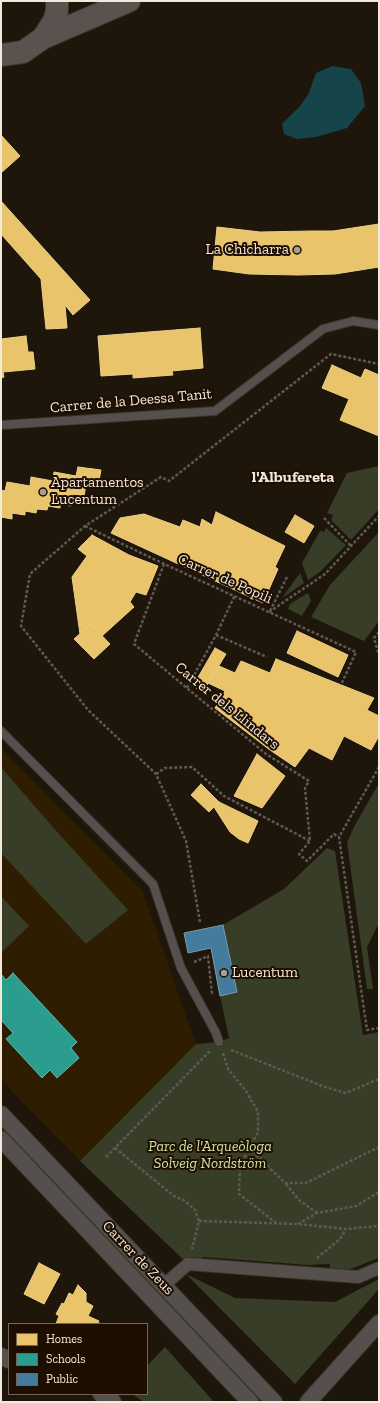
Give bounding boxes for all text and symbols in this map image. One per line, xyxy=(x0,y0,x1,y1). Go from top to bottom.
place label: La Chicharra xyxy=(205,241,289,259)
marker: La Chicharra xyxy=(292,245,302,255)
street label: Carrer de la Deessa Tanit xyxy=(49,385,213,417)
district label: l'Albufereta xyxy=(252,467,334,487)
place label: Apartamentos Lucentum xyxy=(51,474,144,509)
marker: Apartamentos Lucentum xyxy=(38,487,48,497)
street label: Carrer de Popili xyxy=(175,550,275,608)
street label: Carrer dels Llindars xyxy=(171,658,283,754)
place label: Lucentum xyxy=(232,964,298,982)
marker: Lucentum xyxy=(219,968,229,978)
park label: Parc de l'Arqueòloga Solveig Nordström xyxy=(148,1138,272,1173)
street label: Carrer de Zeus xyxy=(98,1217,178,1299)
legend xyxy=(8,1323,148,1395)
text: Homes xyxy=(46,1332,82,1346)
text: Schools xyxy=(46,1352,85,1366)
text: Public xyxy=(46,1372,78,1386)

